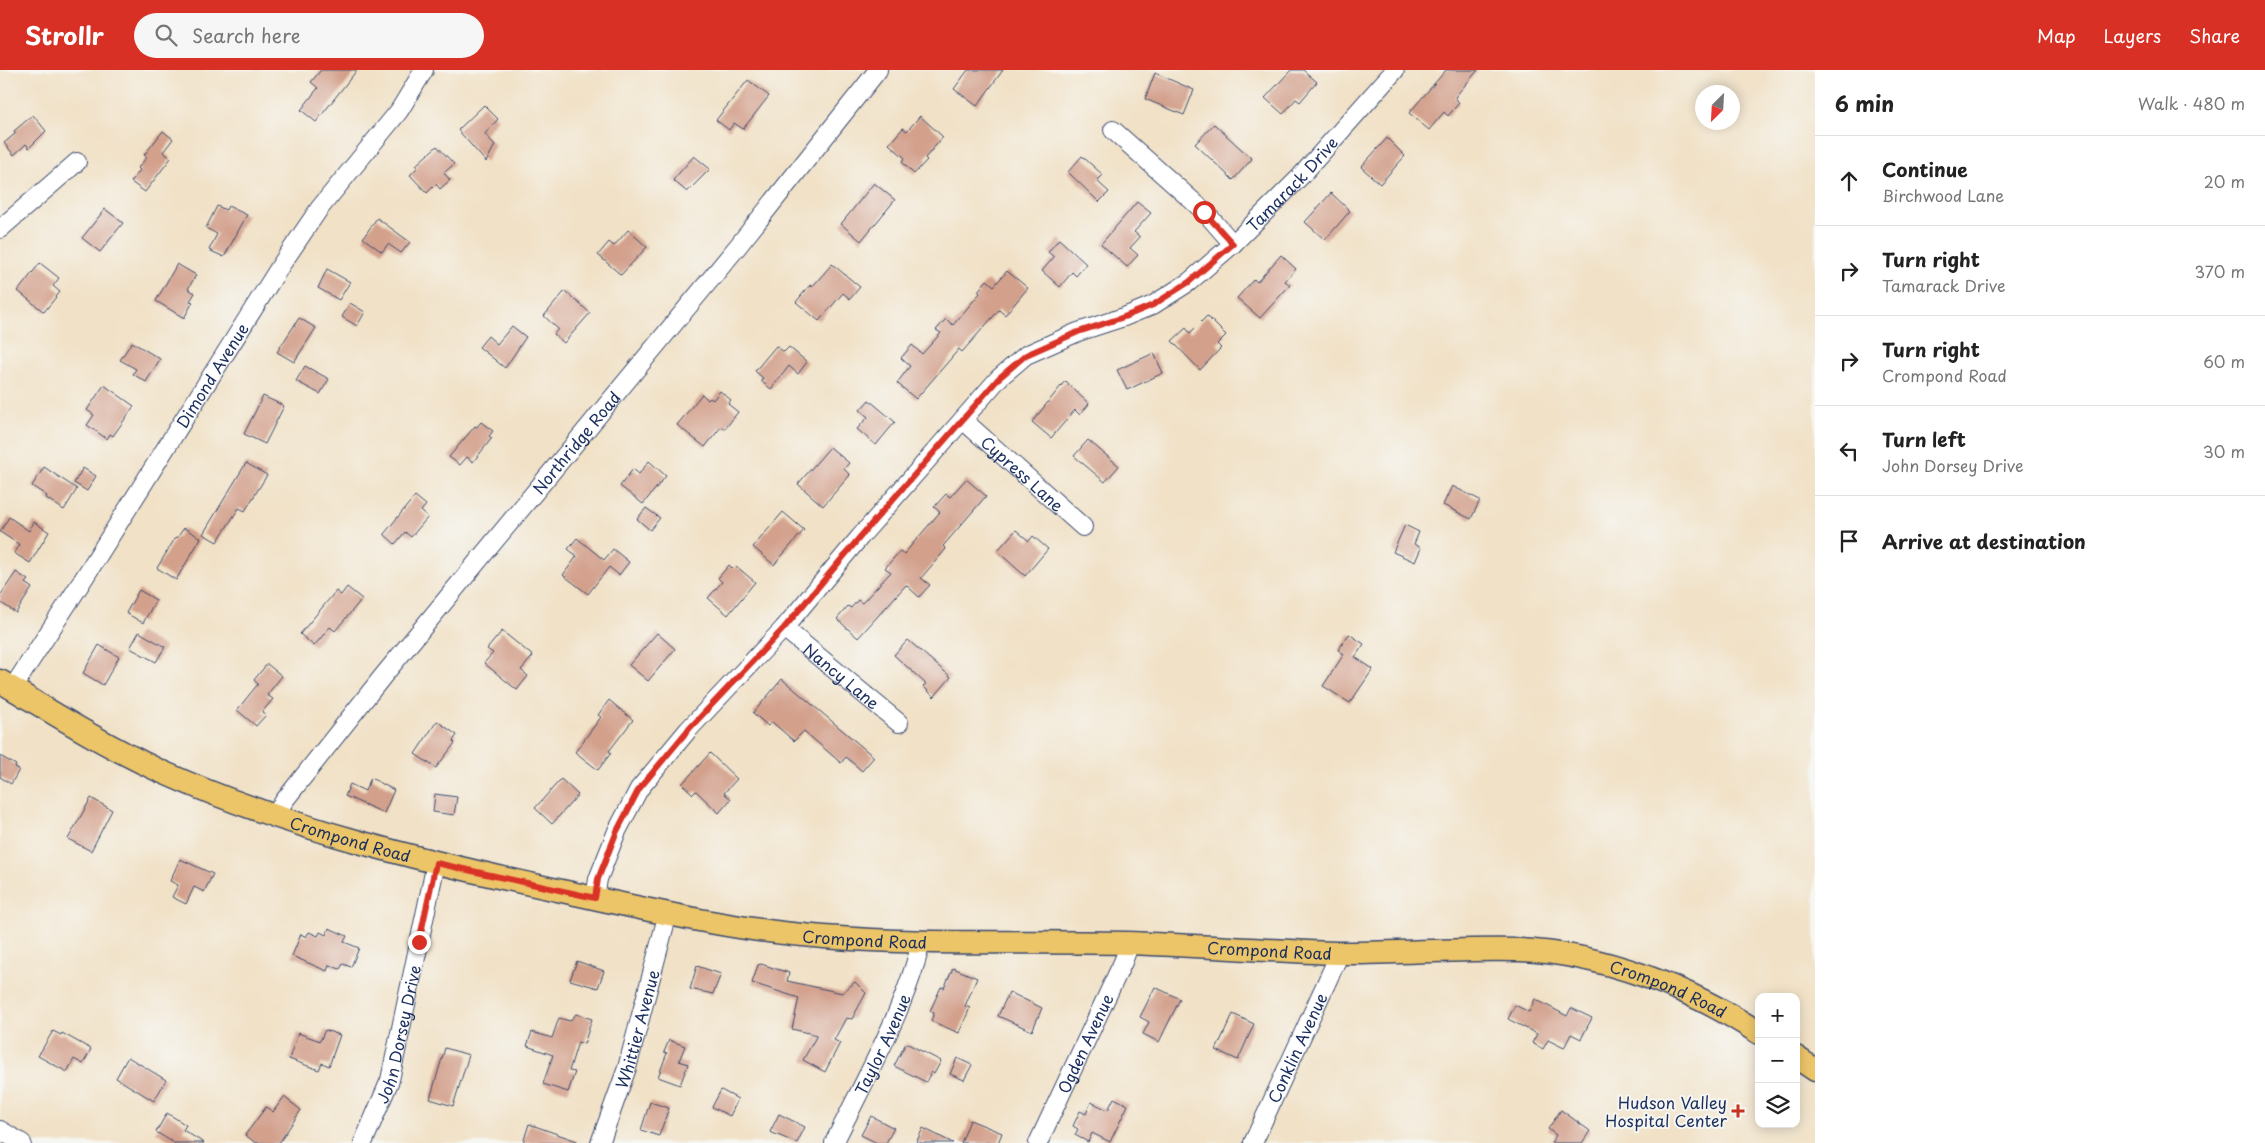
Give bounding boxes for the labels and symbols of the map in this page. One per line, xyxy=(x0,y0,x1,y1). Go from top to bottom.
north arrow xyxy=(1695,85,1740,130)
street label: Tamarack Drive xyxy=(1240,131,1343,237)
route start xyxy=(1193,201,1216,224)
street label: Dimond Avenue xyxy=(170,318,254,432)
street label: Northridge Road xyxy=(526,386,626,499)
street label: Cypress Lane xyxy=(976,430,1069,517)
street label: Nancy Lane xyxy=(799,637,885,714)
street label: Crompond Road xyxy=(287,810,413,867)
street label: Crompond Road xyxy=(801,923,927,954)
route end xyxy=(408,931,431,954)
street label: Crompond Road xyxy=(1206,935,1332,965)
street label: Crompond Road xyxy=(1607,953,1731,1023)
street label: John Dorsey Drive xyxy=(369,963,426,1107)
street label: Whittier Avenue xyxy=(609,967,665,1092)
street label: Conklin Avenue xyxy=(1261,988,1332,1107)
street label: Ogden Avenue xyxy=(1051,989,1119,1097)
street label: Taylor Avenue xyxy=(848,990,916,1099)
place label: Hudson Valley Hospital Center xyxy=(1605,1090,1728,1132)
marker: Hudson Valley Hospital Center xyxy=(1731,1104,1745,1118)

